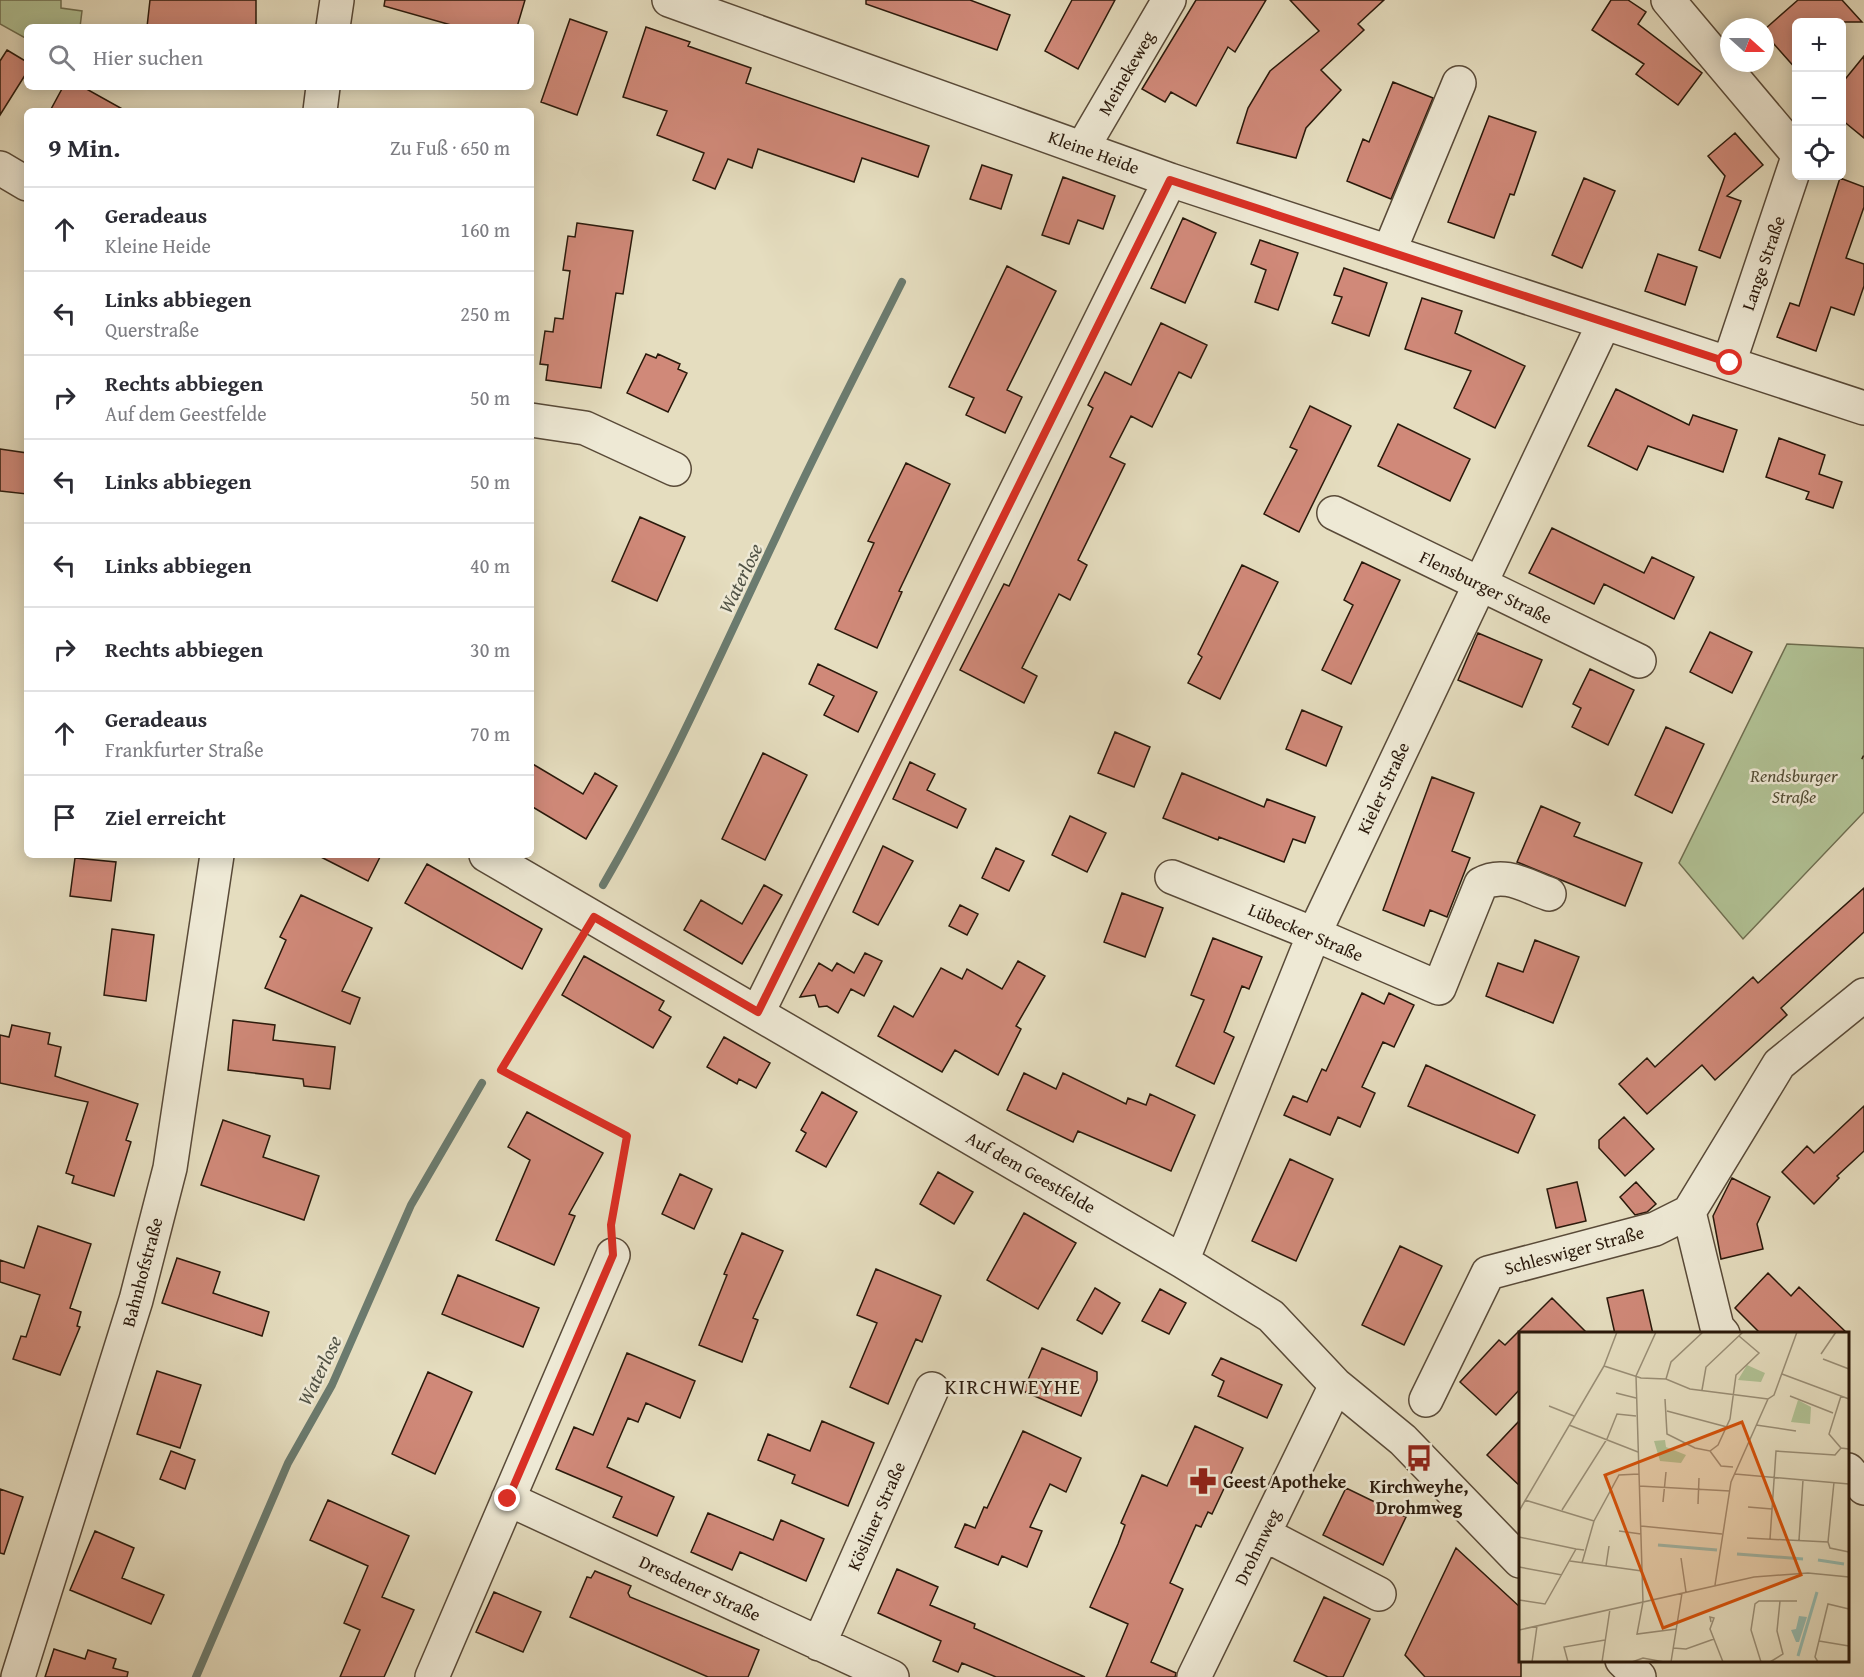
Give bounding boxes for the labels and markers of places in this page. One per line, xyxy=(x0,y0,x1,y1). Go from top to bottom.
bus stop icon: Kirchweyhe, Drohmweg xyxy=(1404,1443,1434,1473)
pharmacy icon: Geest Apotheke xyxy=(1188,1466,1218,1496)
place label: Geest Apotheke xyxy=(1223,1468,1347,1495)
place label: Kirchweyhe, Drohmweg xyxy=(1370,1473,1468,1521)

